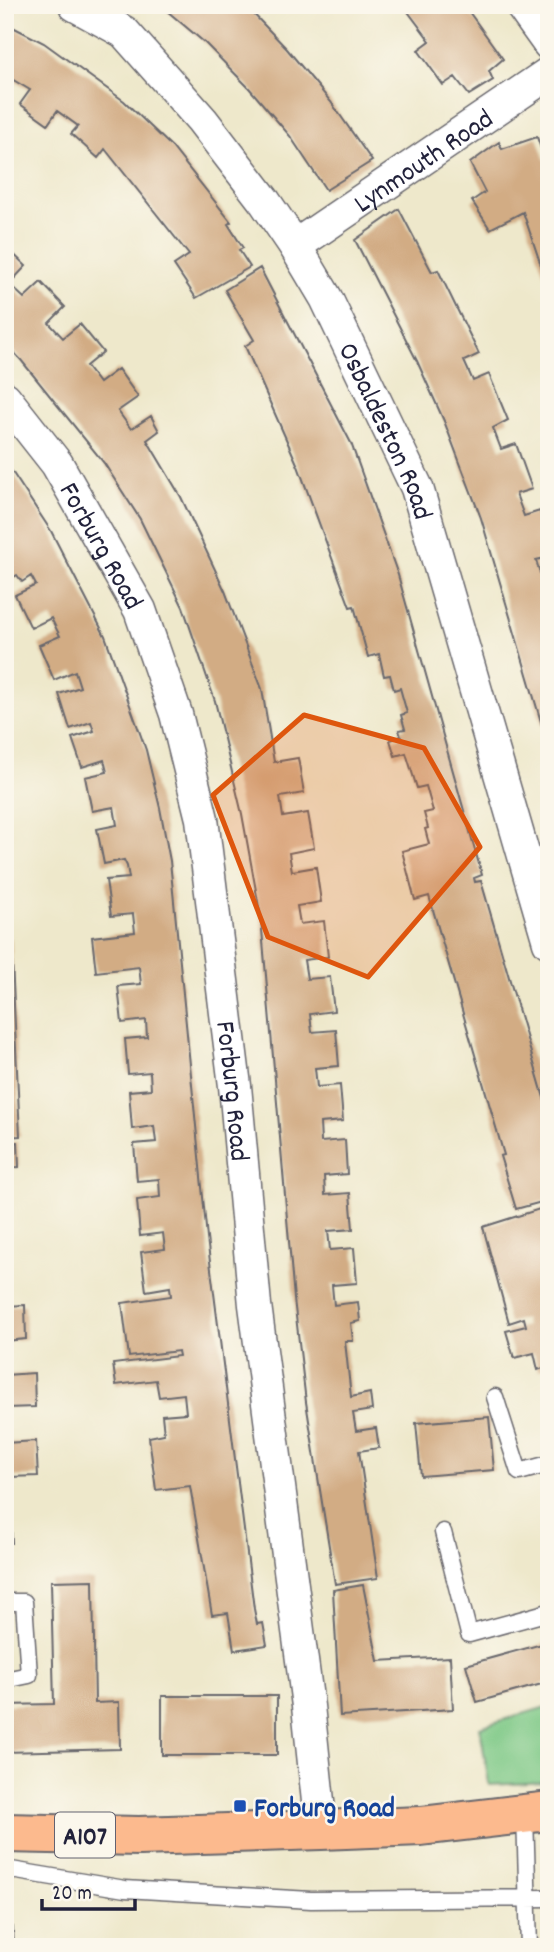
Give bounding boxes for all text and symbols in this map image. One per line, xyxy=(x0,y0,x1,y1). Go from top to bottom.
street label: Lynmouth Road xyxy=(347,101,503,225)
street label: Osbaldeston Road xyxy=(325,337,440,525)
street label: Forburg Road xyxy=(46,476,151,618)
street label: Forburg Road xyxy=(202,1019,257,1163)
place label: Forburg Road xyxy=(254,1791,395,1831)
marker: Forburg Road xyxy=(232,1798,248,1814)
road number: A107 xyxy=(55,1812,115,1858)
scale bar xyxy=(42,1868,135,1912)
text: 20 m xyxy=(52,1880,92,1910)

